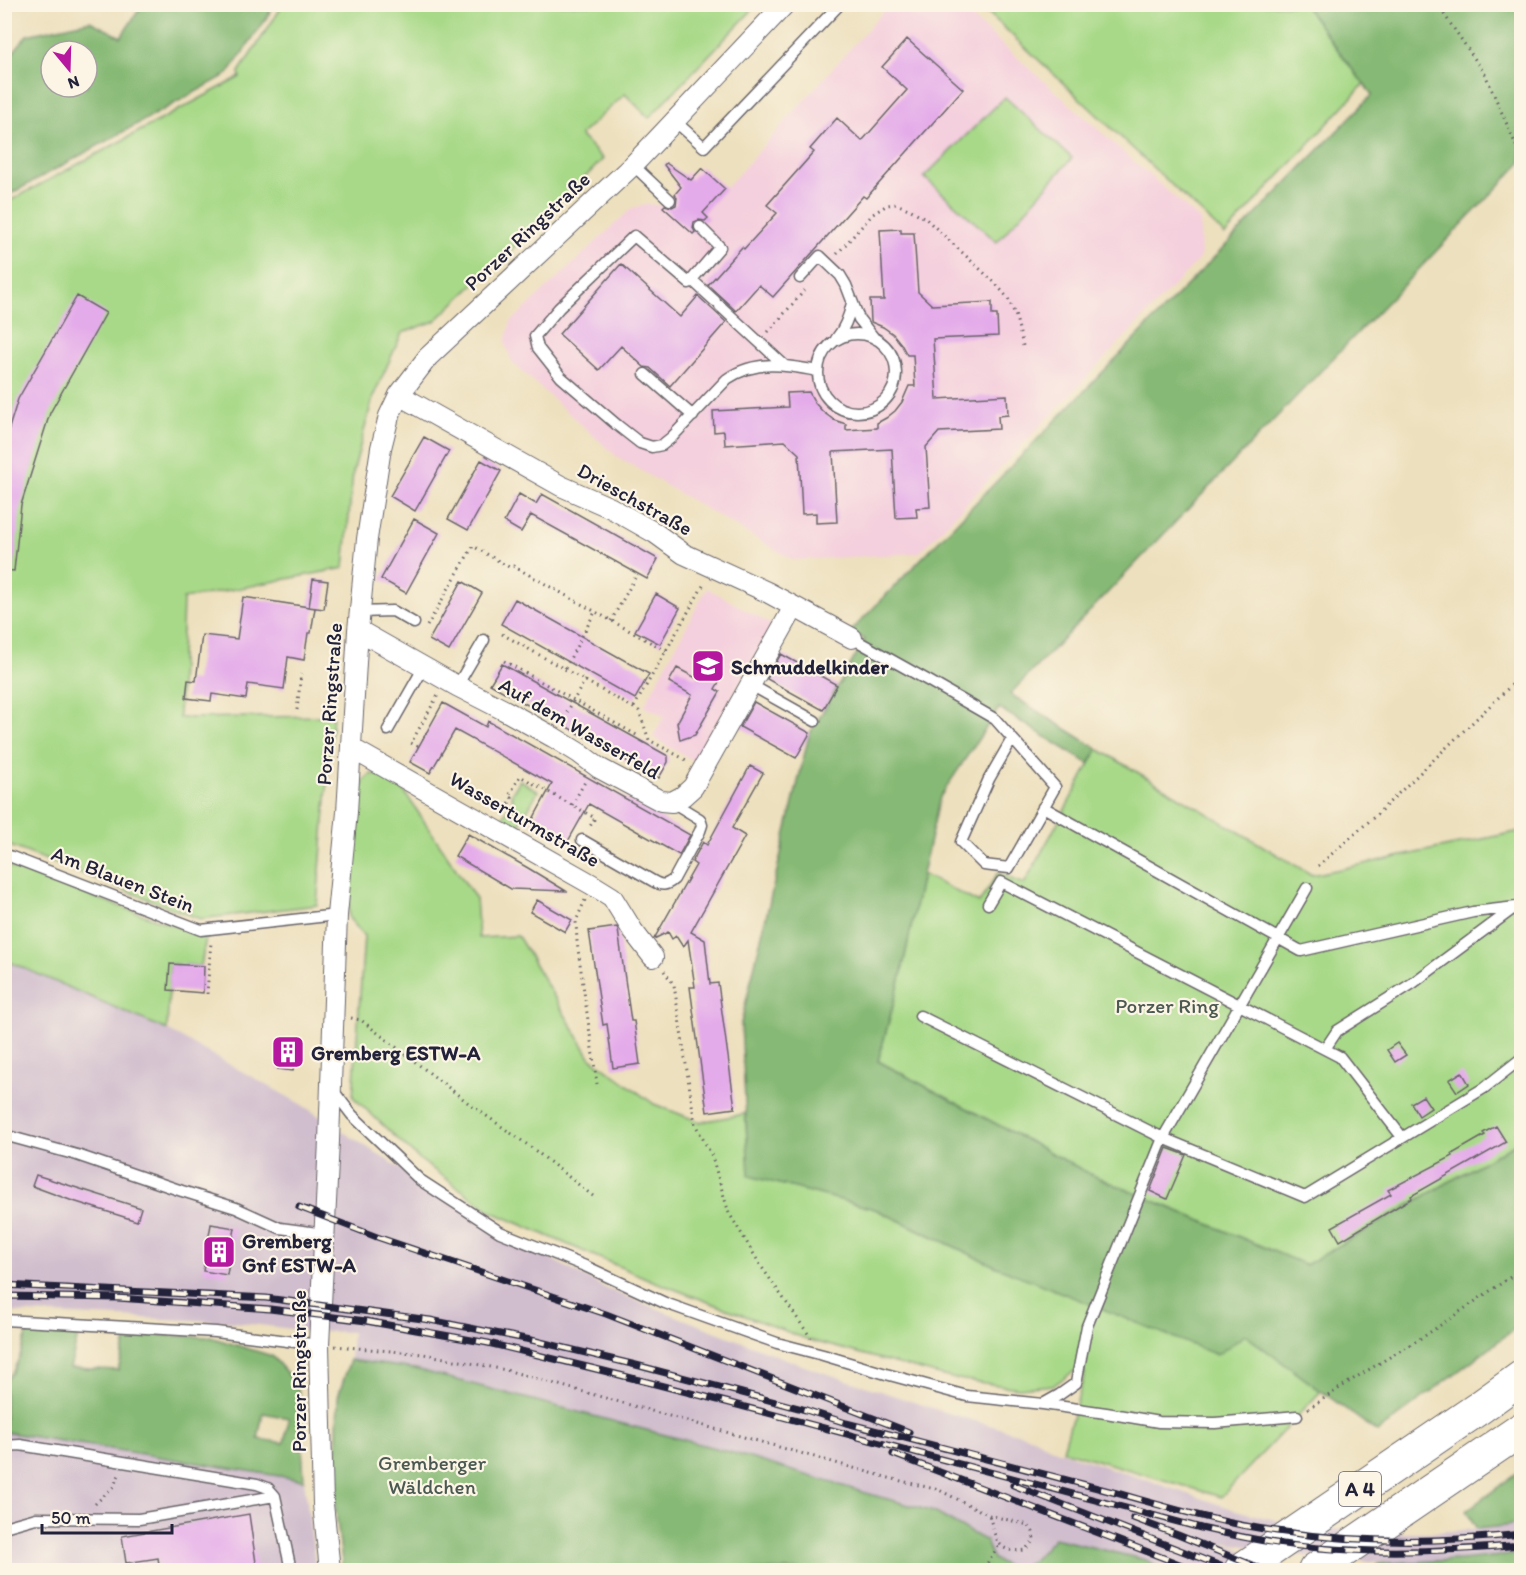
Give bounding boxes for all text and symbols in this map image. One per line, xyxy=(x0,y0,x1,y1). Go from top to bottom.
north arrow xyxy=(39,39,99,99)
text: N xyxy=(66,72,82,93)
street label: Porzer Ringstraße xyxy=(459,166,595,296)
street label: Drieschstraße xyxy=(573,457,697,541)
street label: Porzer Ringstraße xyxy=(311,622,347,786)
school or university icon: Schmuddelkinder xyxy=(690,648,726,684)
place label: Schmuddelkinder xyxy=(731,654,889,679)
street label: Auf dem Wasserfeld xyxy=(495,672,666,785)
street label: Wasserturmstraße xyxy=(445,766,605,872)
street label: Am Blauen Stein xyxy=(48,840,198,918)
park label: Porzer Ring xyxy=(1115,993,1219,1018)
building icon: Gremberg ESTW-A xyxy=(270,1034,306,1070)
place label: Gremberg ESTW-A xyxy=(311,1040,481,1066)
place label: Gremberg Gnf ESTW-A xyxy=(242,1228,357,1277)
building icon: Gremberg Gnf ESTW-A xyxy=(201,1234,237,1270)
street label: Porzer Ringstraße xyxy=(286,1290,311,1452)
park label: Gremberger Wäldchen xyxy=(378,1450,487,1499)
road number: A 4 xyxy=(1339,1472,1381,1506)
scale bar xyxy=(42,1497,172,1535)
text: 50 m xyxy=(51,1507,91,1529)

